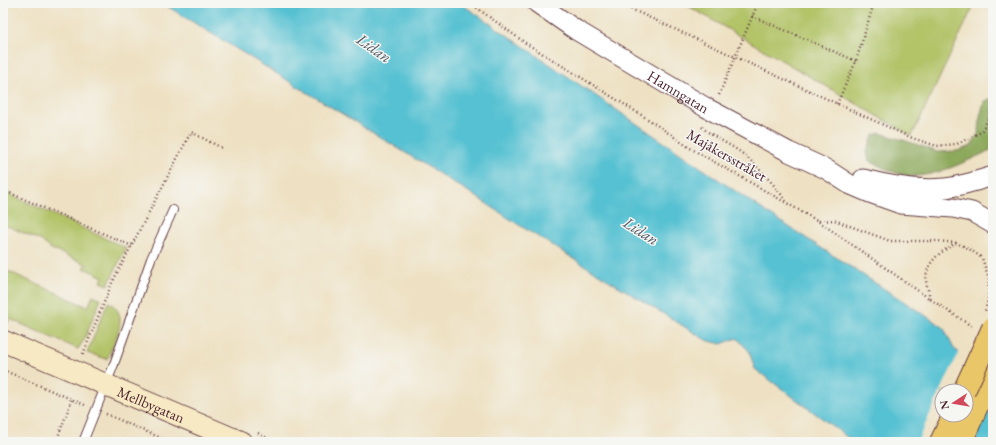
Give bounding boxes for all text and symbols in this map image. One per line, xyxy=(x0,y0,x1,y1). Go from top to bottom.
water label: Lidan xyxy=(352,28,396,67)
street label: Hamngatan xyxy=(644,65,713,117)
street label: Majåkersstråket xyxy=(684,124,771,186)
water label: Lidan xyxy=(619,212,663,250)
street label: Mellbygatan xyxy=(115,381,188,427)
north arrow xyxy=(934,383,974,423)
text: N xyxy=(936,399,952,411)

